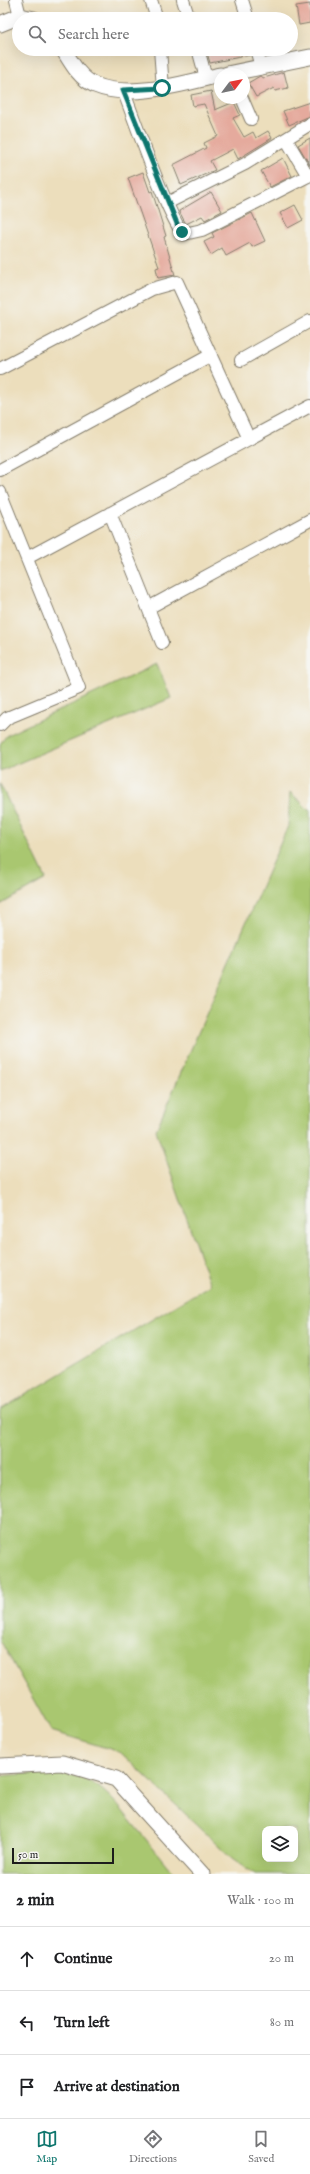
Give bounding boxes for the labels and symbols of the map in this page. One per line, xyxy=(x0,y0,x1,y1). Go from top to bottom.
north arrow xyxy=(214,68,250,104)
route start xyxy=(153,79,171,97)
route end xyxy=(173,223,191,241)
scale bar xyxy=(12,1846,114,1865)

